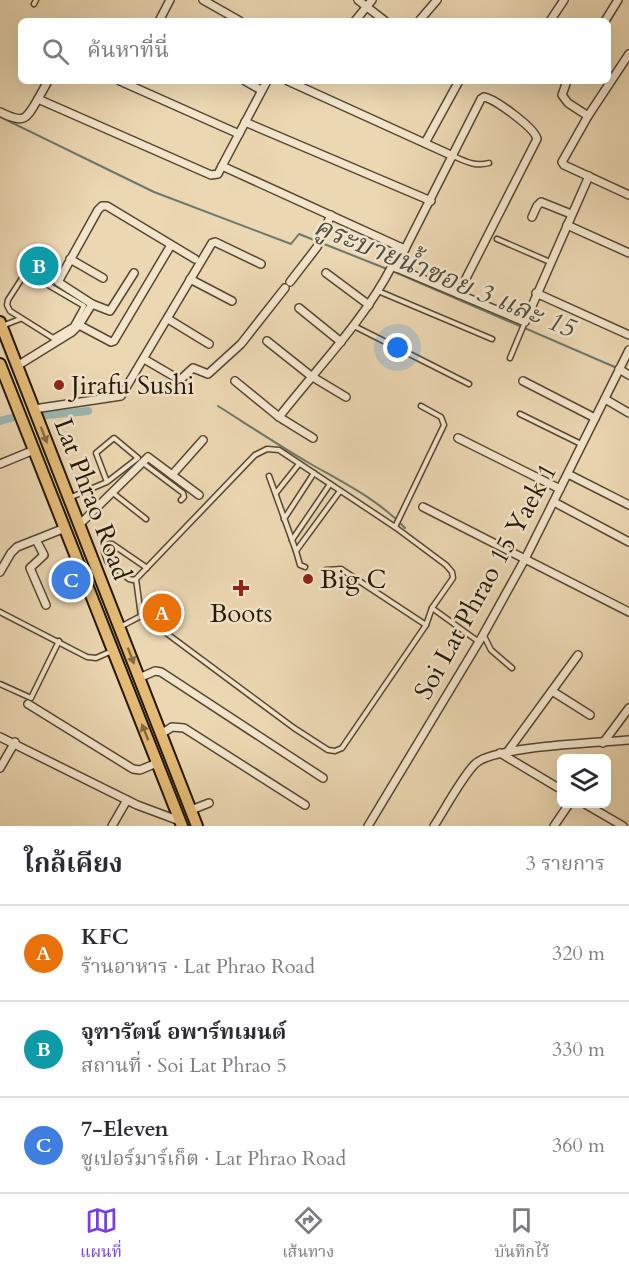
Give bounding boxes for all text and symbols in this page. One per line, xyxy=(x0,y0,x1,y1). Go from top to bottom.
search box xyxy=(18,18,611,84)
icon: search xyxy=(39,35,72,68)
text: ค้นหาที่นี่ xyxy=(87,35,169,65)
water label: คูระบายน้ำซอย 3 และ 15 xyxy=(309,206,583,347)
pin: B xyxy=(20,244,58,288)
your location xyxy=(383,333,412,362)
place label: Jirafu Sushi xyxy=(67,368,195,403)
marker: Jirafu Sushi xyxy=(52,378,66,392)
street label: Lat Phrao Road xyxy=(46,413,140,585)
one-way arrow xyxy=(39,427,49,445)
street label: Soi Lat Phrao 15 Yaek 1 xyxy=(406,457,565,706)
pin: C xyxy=(52,558,90,602)
place label: Big C xyxy=(320,562,386,597)
marker: Big C xyxy=(301,572,315,586)
marker: Boots xyxy=(234,581,248,595)
pin: A xyxy=(142,590,182,636)
place label: Boots xyxy=(210,596,272,631)
one-way arrow xyxy=(126,647,136,665)
one-way arrow xyxy=(140,723,150,741)
map controls xyxy=(557,754,611,808)
button: layers xyxy=(557,754,611,808)
text: ใกล้เคียง xyxy=(24,846,123,881)
text: 3 รายการ xyxy=(526,850,605,877)
text: KFC xyxy=(81,922,129,952)
text: A xyxy=(36,940,51,967)
text: 320 m xyxy=(552,940,605,967)
text: ร้านอาหาร · Lat Phrao Road xyxy=(81,953,315,980)
text: จุฑารัตน์ อพาร์ทเมนต์ xyxy=(81,1017,286,1047)
text: B xyxy=(36,1036,51,1063)
text: 330 m xyxy=(552,1036,605,1063)
text: สถานที่ · Soi Lat Phrao 5 xyxy=(81,1052,287,1079)
text: 7-Eleven xyxy=(81,1114,169,1144)
text: C xyxy=(36,1132,51,1159)
text: 360 m xyxy=(552,1132,605,1159)
text: ซูเปอร์มาร์เก็ต · Lat Phrao Road xyxy=(81,1145,346,1172)
tab: แผนที่ xyxy=(80,1204,122,1266)
tab: เส้นทาง xyxy=(282,1204,334,1266)
tab: บันทึกไว้ xyxy=(494,1204,549,1266)

